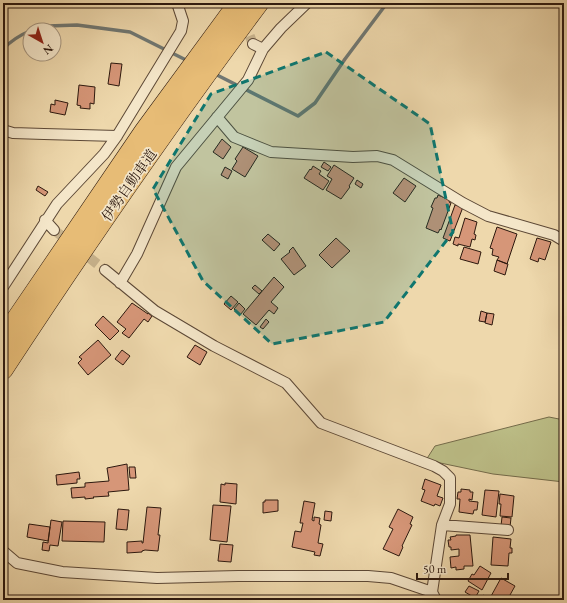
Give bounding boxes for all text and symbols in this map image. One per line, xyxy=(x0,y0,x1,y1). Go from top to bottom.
north arrow xyxy=(22,22,62,62)
text: N xyxy=(40,42,56,58)
street label: 伊勢自動車道 xyxy=(98,145,160,225)
scale bar xyxy=(417,555,508,581)
text: 50 m xyxy=(423,561,447,577)

